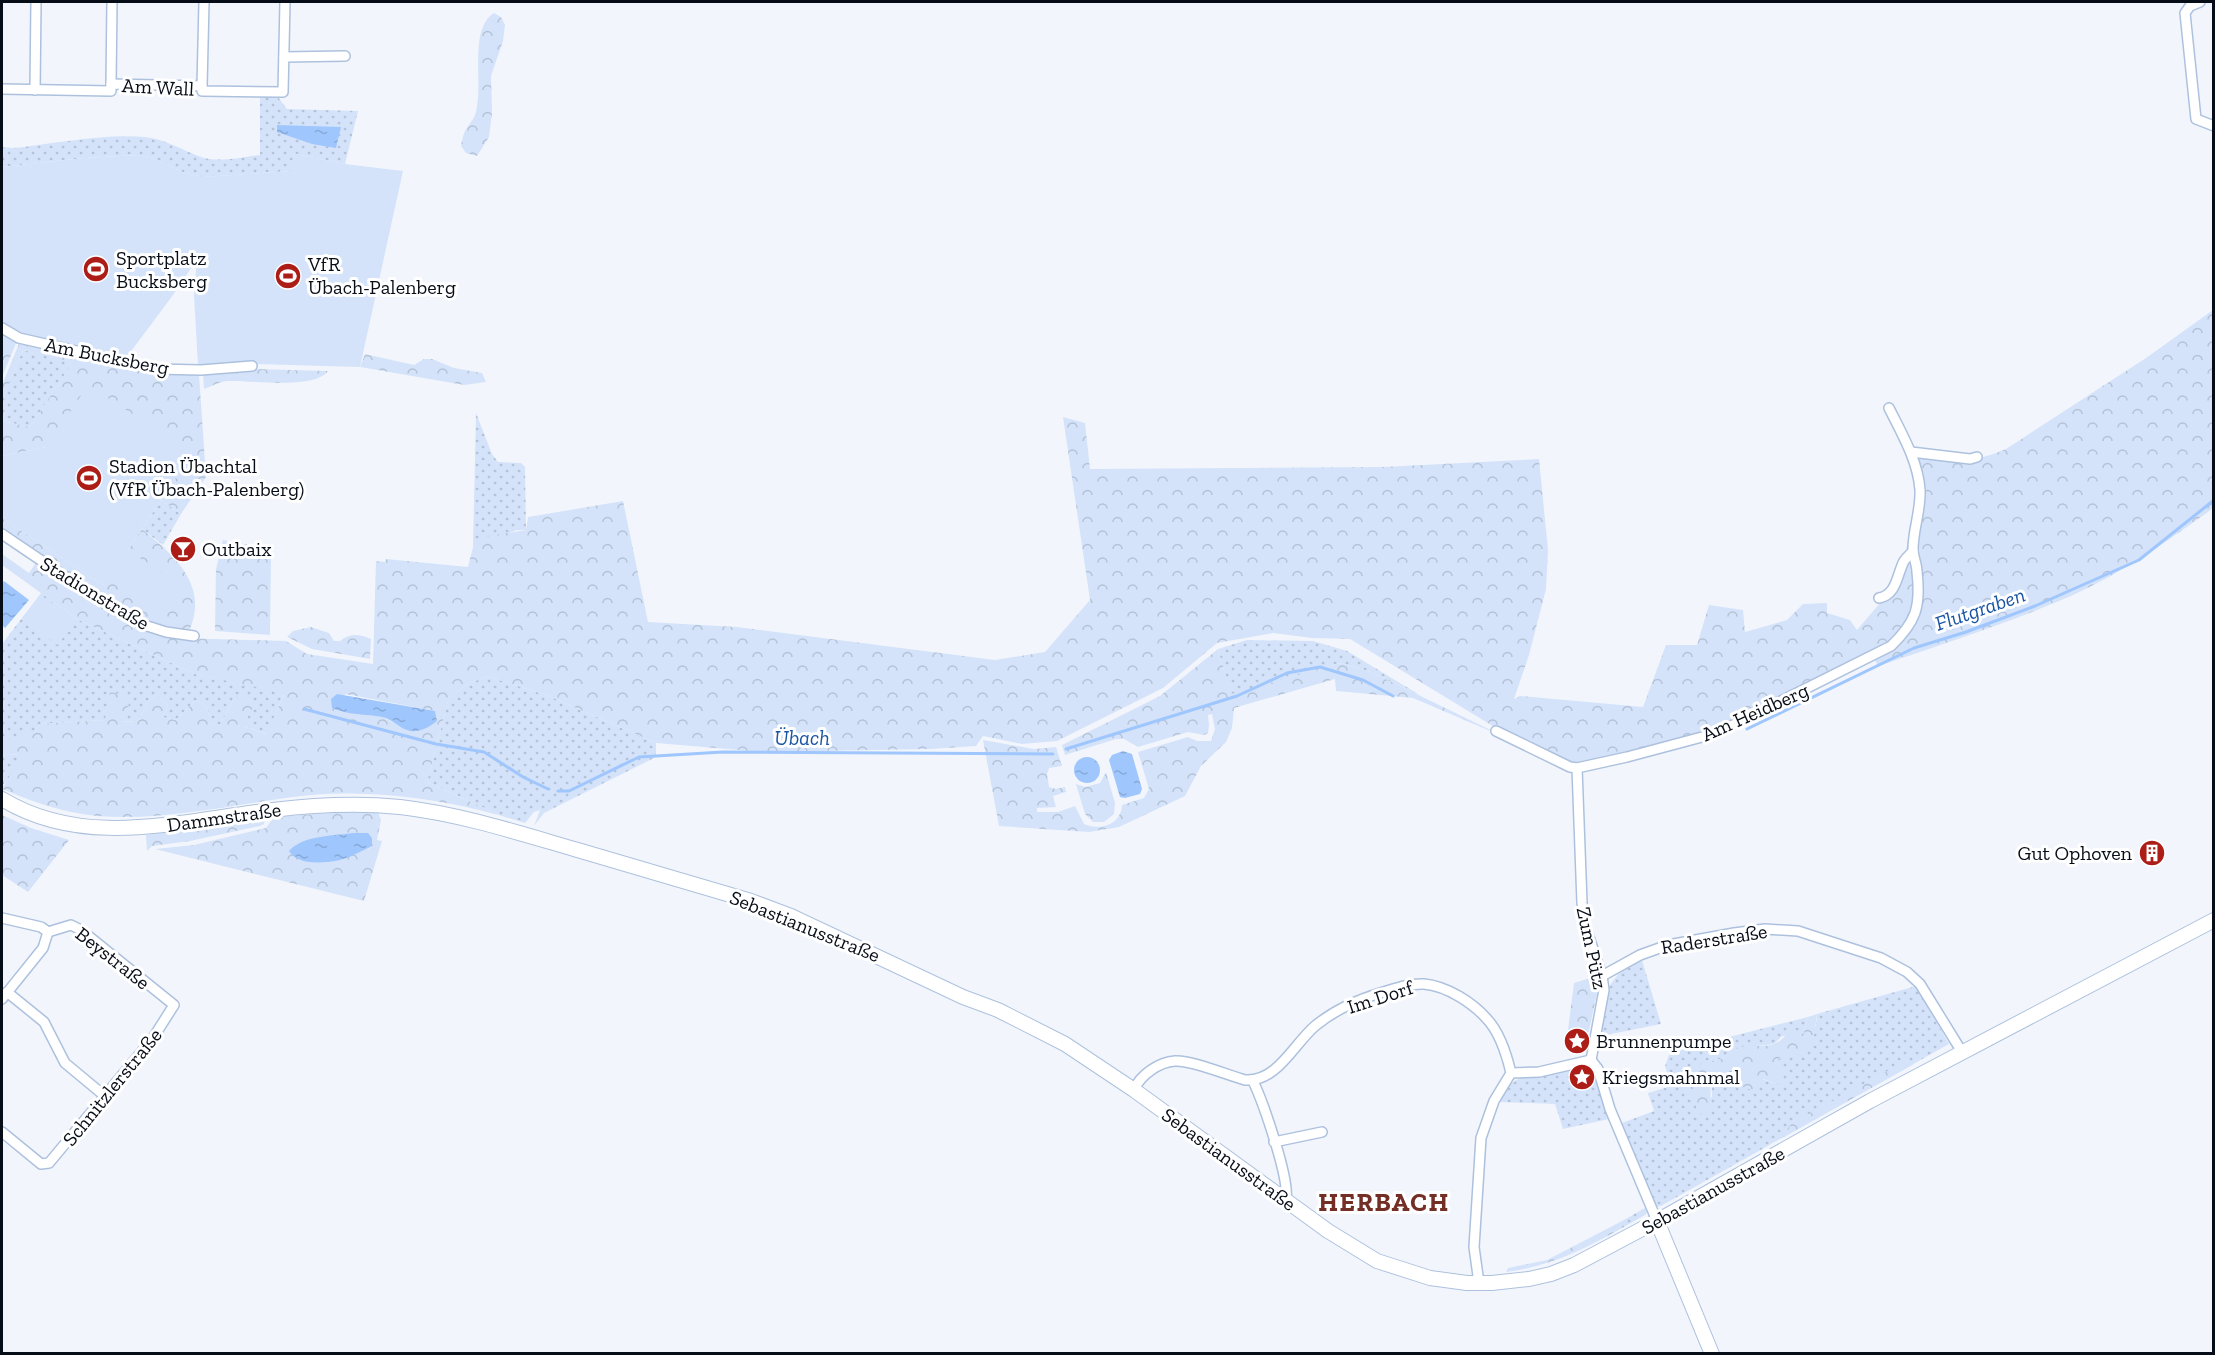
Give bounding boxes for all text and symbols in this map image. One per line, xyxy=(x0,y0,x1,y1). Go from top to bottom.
street label: Am Wall xyxy=(121,73,195,101)
place label: Sportplatz Bucksberg xyxy=(116,246,207,293)
place label: VfR Übach-Palenberg xyxy=(307,252,456,299)
sports icon: Sportplatz Bucksberg xyxy=(81,254,111,284)
sports icon: VfR Übach-Palenberg xyxy=(273,261,303,291)
street label: Am Bucksberg xyxy=(43,332,171,380)
place label: Stadion Übachtal (VfR Übach-Palenberg) xyxy=(109,454,304,501)
sports icon: Stadion Übachtal (VfR Übach-Palenberg) xyxy=(74,463,104,493)
bar icon: Outbaix xyxy=(168,534,198,564)
place label: Outbaix xyxy=(202,537,271,561)
street label: Stadionstraße xyxy=(36,551,154,635)
water label: Flutgraben xyxy=(1931,581,2028,636)
street label: Am Heidberg xyxy=(1698,678,1812,746)
water label: Übach xyxy=(774,725,830,750)
street label: Dammstraße xyxy=(165,797,283,837)
building icon: Gut Ophoven xyxy=(2137,838,2167,868)
place label: Gut Ophoven xyxy=(2018,841,2133,865)
street label: Sebastianusstraße xyxy=(726,885,884,967)
street label: Zum Pütz xyxy=(1572,905,1612,991)
street label: Raderstraße xyxy=(1659,919,1769,959)
street label: Beystraße xyxy=(71,922,155,994)
street label: Im Dorf xyxy=(1344,975,1417,1019)
street label: Schnitzlerstraße xyxy=(57,1023,167,1151)
place icon: Brunnenpumpe xyxy=(1562,1026,1592,1056)
place label: Brunnenpumpe xyxy=(1596,1029,1731,1053)
place icon: Kriegsmahnmal xyxy=(1567,1062,1597,1092)
place label: Kriegsmahnmal xyxy=(1602,1065,1740,1089)
street label: Sebastianusstraße xyxy=(1157,1102,1301,1216)
street label: Sebastianusstraße xyxy=(1637,1141,1789,1239)
district label: HERBACH xyxy=(1318,1186,1450,1218)

